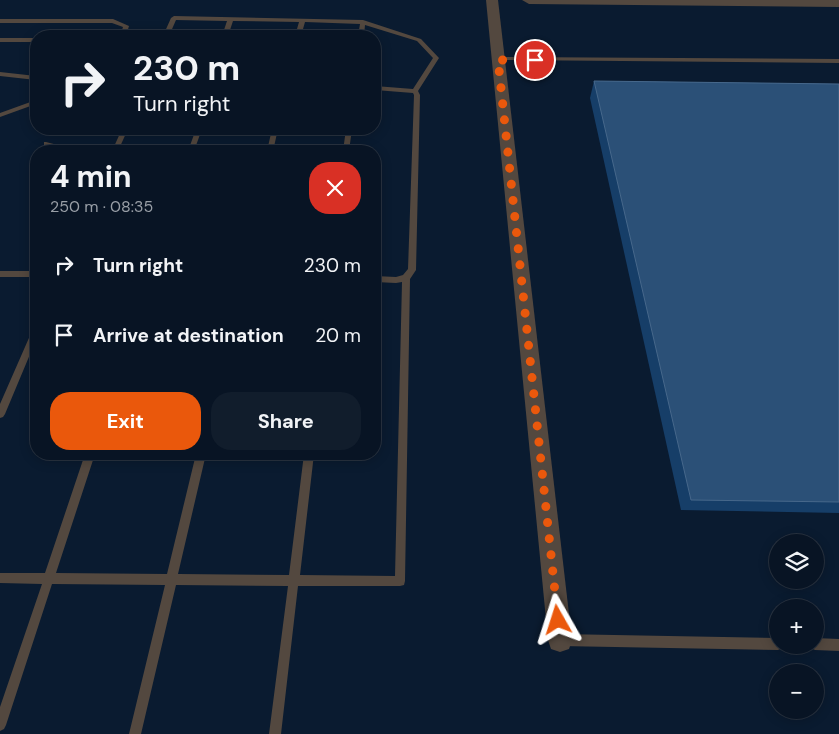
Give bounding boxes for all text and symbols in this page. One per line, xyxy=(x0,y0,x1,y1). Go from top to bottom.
pin xyxy=(514,39,556,81)
text: 230 m xyxy=(133,45,240,91)
icon: arrive xyxy=(521,46,549,74)
icon: right xyxy=(50,50,115,115)
text: Turn right xyxy=(133,89,230,118)
text: 4 min xyxy=(50,157,132,196)
button: close xyxy=(309,162,361,214)
text: 250 m · 08:35 xyxy=(50,196,153,217)
icon: right xyxy=(50,251,78,279)
text: Turn right xyxy=(93,253,183,278)
text: 230 m xyxy=(304,253,361,278)
icon: arrive xyxy=(50,321,78,349)
text: Arrive at destination xyxy=(93,323,284,348)
text: 20 m xyxy=(315,323,361,348)
button: Exit xyxy=(50,392,201,450)
button: Share xyxy=(211,392,361,450)
map controls xyxy=(769,534,824,719)
button: layers xyxy=(769,534,824,589)
position arrow xyxy=(531,593,583,645)
button: + xyxy=(769,599,824,654)
button: − xyxy=(769,664,824,719)

